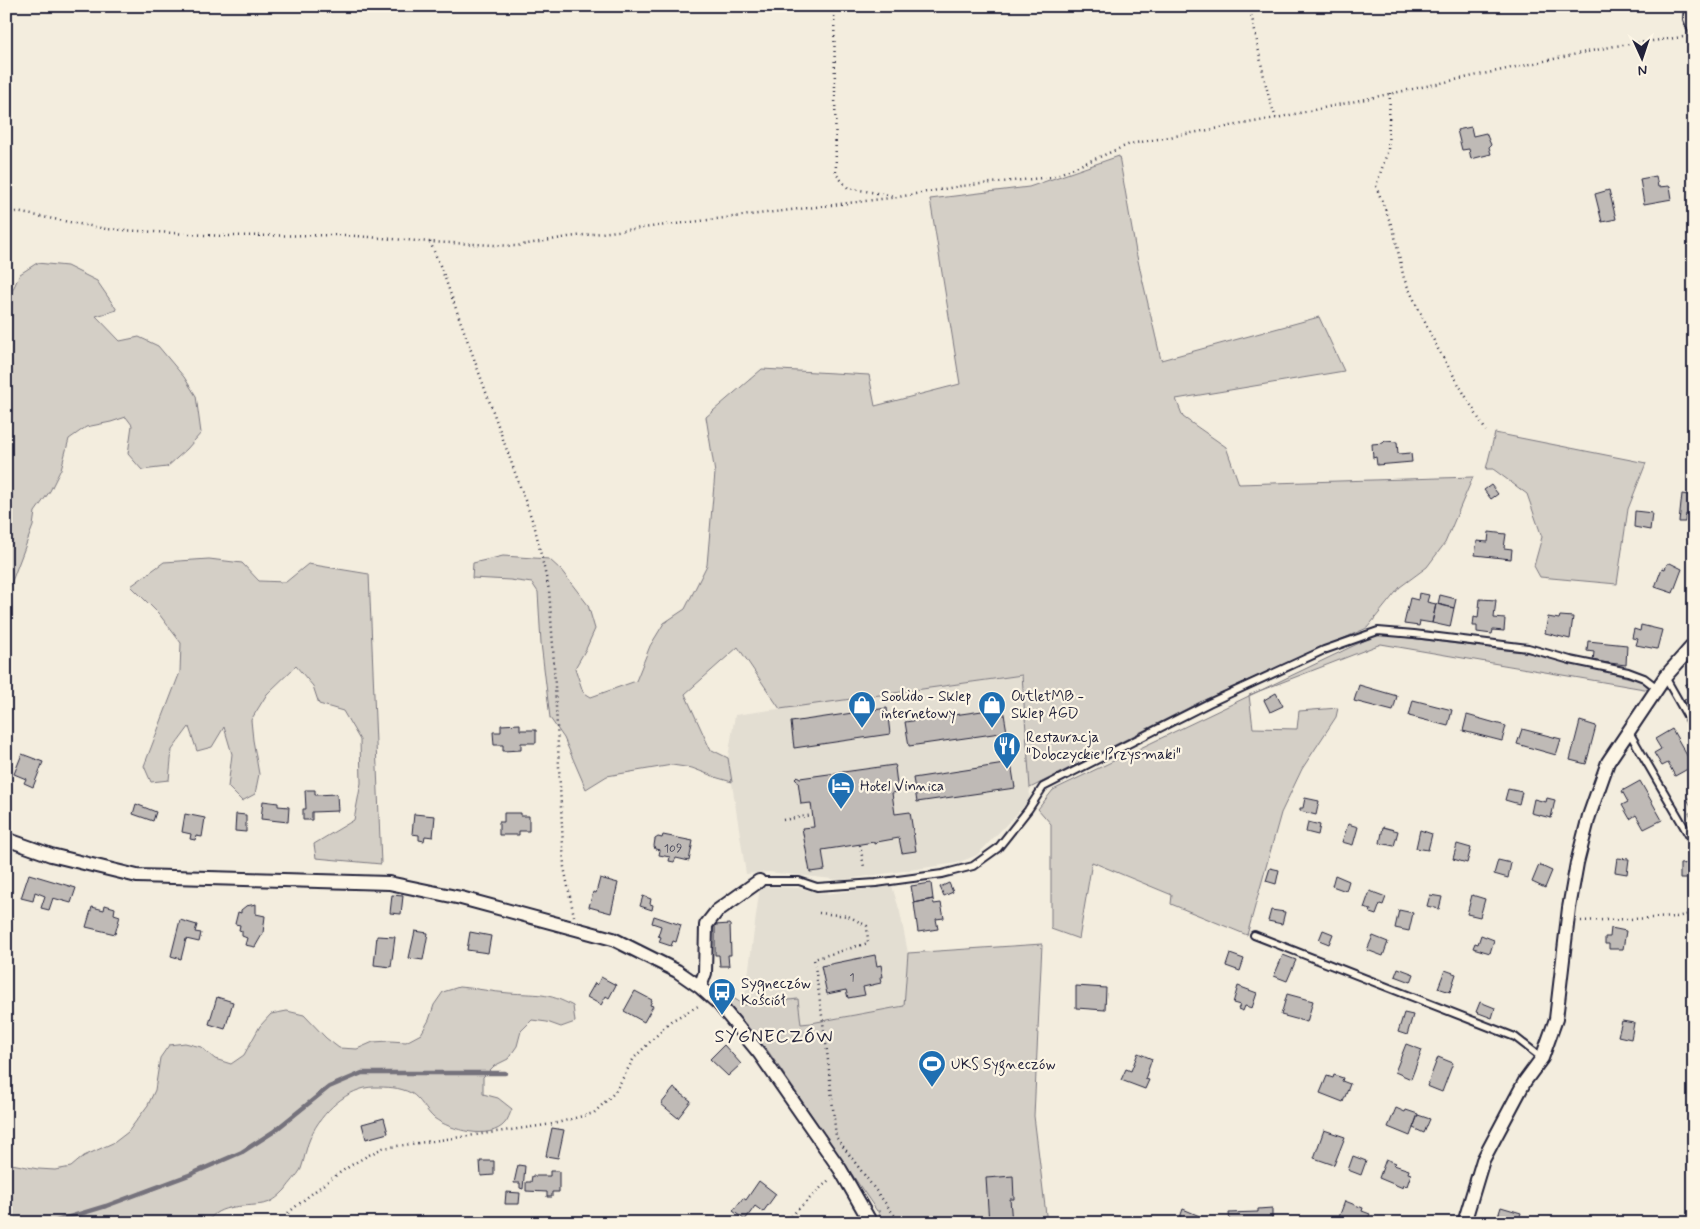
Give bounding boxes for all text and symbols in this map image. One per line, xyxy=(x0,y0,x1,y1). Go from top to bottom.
north arrow xyxy=(1618,32,1668,82)
text: N xyxy=(1637,61,1648,79)
place label: Soolido - Sklep internetowy xyxy=(881,687,971,724)
place label: OutletMB - Sklep AGD xyxy=(1011,687,1085,724)
shop icon: Soolido - Sklep internetowy xyxy=(847,690,877,729)
shop icon: OutletMB - Sklep AGD xyxy=(977,690,1007,729)
place label: Restauracja "Dobczyckie Przysmaki" xyxy=(1026,728,1181,765)
restaurant icon: Restauracja "Dobczyckie Przysmaki" xyxy=(992,731,1022,770)
hotel icon: Hotel Vinnica xyxy=(826,771,856,810)
place label: Hotel Vinnica xyxy=(860,777,944,797)
house number: 109 xyxy=(664,841,682,857)
house number: 1 xyxy=(849,970,855,986)
place label: Sygneczów Kościół xyxy=(741,974,811,1011)
bus stop icon: Sygneczów Kościół xyxy=(707,977,737,1016)
district label: SYGNECZÓW xyxy=(714,1025,834,1049)
sports icon: UKS Sygneczów xyxy=(917,1049,947,1088)
place label: UKS Sygneczów xyxy=(951,1055,1056,1076)

